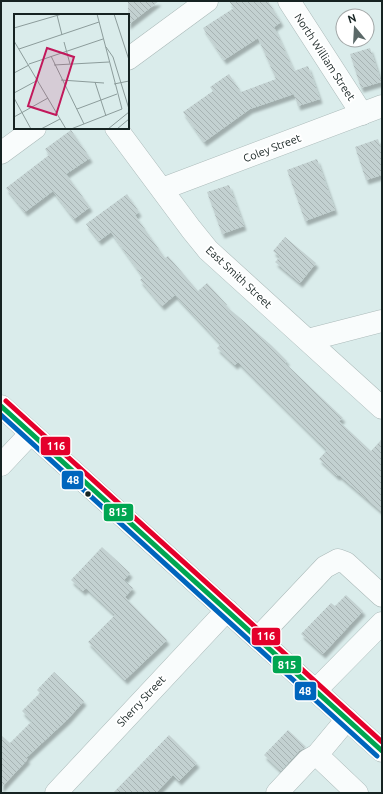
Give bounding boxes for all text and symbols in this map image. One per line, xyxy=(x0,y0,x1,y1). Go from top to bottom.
north arrow xyxy=(335,8,375,48)
street label: North William Street xyxy=(292,11,358,103)
inset map xyxy=(14,14,129,129)
street label: Coley Street xyxy=(242,131,303,164)
street label: East Smith Street xyxy=(204,244,275,311)
line badge: 116 xyxy=(40,436,71,456)
text: 116 xyxy=(47,440,65,452)
line badge: 48 xyxy=(61,470,84,490)
text: 48 xyxy=(67,474,79,486)
unlabelled marker xyxy=(83,489,93,499)
line badge: 815 xyxy=(103,503,134,522)
text: 815 xyxy=(109,506,127,518)
line badge: 116 xyxy=(251,627,281,646)
text: 116 xyxy=(257,630,275,642)
line badge: 815 xyxy=(272,655,302,674)
text: 815 xyxy=(278,659,296,671)
street label: Sherry Street xyxy=(114,673,168,729)
line badge: 48 xyxy=(294,681,317,701)
text: 48 xyxy=(299,685,311,697)

